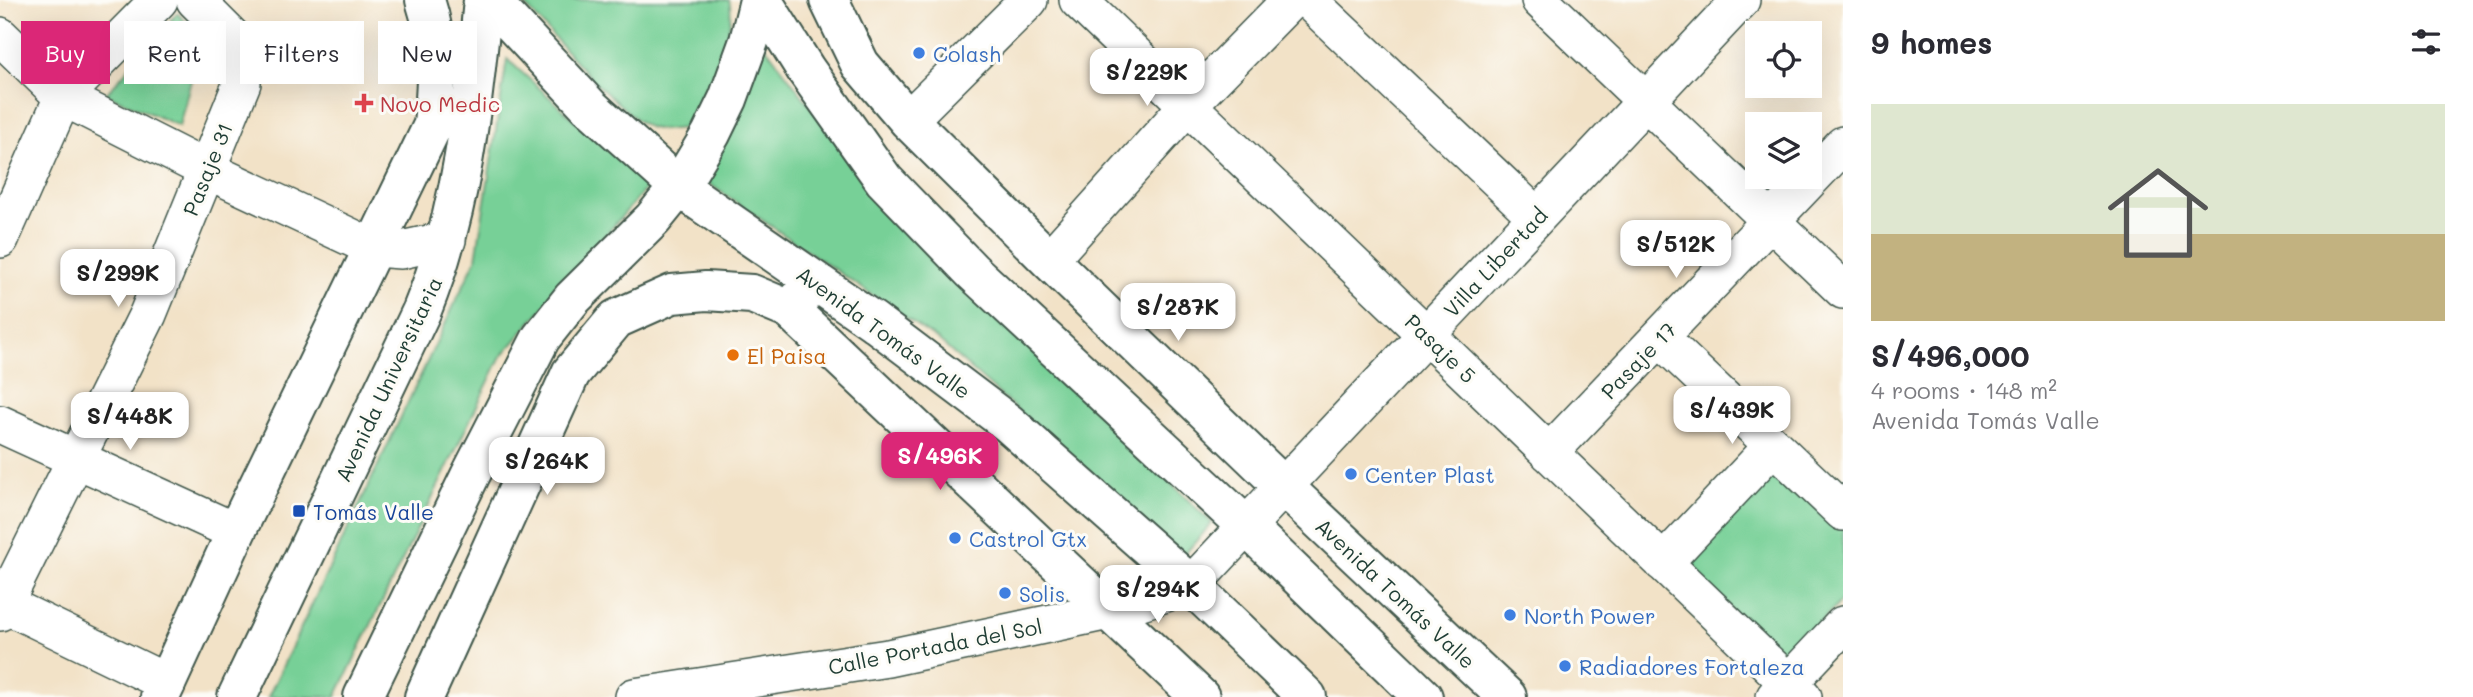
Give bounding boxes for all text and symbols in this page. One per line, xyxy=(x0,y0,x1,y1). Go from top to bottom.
chip: Buy xyxy=(21,21,110,84)
chip: Rent xyxy=(124,21,226,84)
chip: Filters xyxy=(240,21,364,84)
chip: New xyxy=(378,21,477,84)
map controls xyxy=(1745,21,1822,189)
button: locate xyxy=(1745,21,1822,98)
text: 9 homes xyxy=(1871,22,1992,62)
icon: filters xyxy=(2407,23,2445,61)
place label: Colash xyxy=(933,40,1001,67)
marker: Colash xyxy=(911,45,927,61)
pin: S/229K xyxy=(1090,48,1204,108)
text: S/229K xyxy=(1106,56,1188,86)
place label: Novo Medic xyxy=(380,90,500,117)
marker: Novo Medic xyxy=(354,93,374,113)
button: layers xyxy=(1745,112,1822,189)
street label: Pasaje 31 xyxy=(176,119,238,219)
icon: home xyxy=(2095,150,2221,276)
street label: Villa Libertad xyxy=(1437,201,1553,323)
pin: S/512K xyxy=(1619,220,1733,280)
text: S/512K xyxy=(1636,228,1716,258)
pin: S/299K xyxy=(61,250,175,309)
text: S/299K xyxy=(76,257,160,287)
street label: Avenida Tomás Valle xyxy=(792,260,976,404)
street label: Avenida Universitaria xyxy=(329,272,447,486)
pin: S/287K xyxy=(1121,284,1235,343)
text: S/287K xyxy=(1137,291,1219,321)
street label: Pasaje 5 xyxy=(1400,308,1482,388)
street label: Pasaje 17 xyxy=(1595,316,1681,404)
text: S/496,000 xyxy=(1871,335,2030,375)
place label: El Paisa xyxy=(747,342,827,369)
marker: El Paisa xyxy=(725,347,741,363)
text: 4 rooms · 148 m² xyxy=(1871,375,2057,405)
pin: S/439K xyxy=(1675,386,1789,446)
pin: S/448K xyxy=(73,392,187,452)
text: S/439K xyxy=(1689,394,1775,424)
text: S/448K xyxy=(87,400,173,430)
text: Avenida Tomás Valle xyxy=(1871,405,2100,435)
pin: S/496K xyxy=(883,433,997,492)
pin: S/264K xyxy=(490,438,604,497)
text: S/496K xyxy=(897,440,983,470)
text: S/264K xyxy=(505,445,589,475)
place label: Center Plast xyxy=(1365,461,1495,488)
marker: Center Plast xyxy=(1343,466,1359,482)
place label: Tomás Valle xyxy=(313,498,434,525)
marker: Tomás Valle xyxy=(291,503,307,519)
street label: Avenida Tomás Valle xyxy=(1310,512,1482,674)
place label: Castrol Gtx xyxy=(969,525,1087,552)
marker: Castrol Gtx xyxy=(947,530,963,546)
pin: S/294K xyxy=(1101,566,1215,625)
text: S/294K xyxy=(1116,573,1200,603)
place label: Solis xyxy=(1019,580,1065,607)
marker: Solis xyxy=(997,585,1013,601)
place label: North Power xyxy=(1524,602,1655,629)
marker: North Power xyxy=(1502,607,1518,623)
street label: Calle Portada del Sol xyxy=(826,612,1044,680)
place label: Radiadores Fortaleza xyxy=(1579,653,1805,680)
marker: Radiadores Fortaleza xyxy=(1557,658,1573,674)

